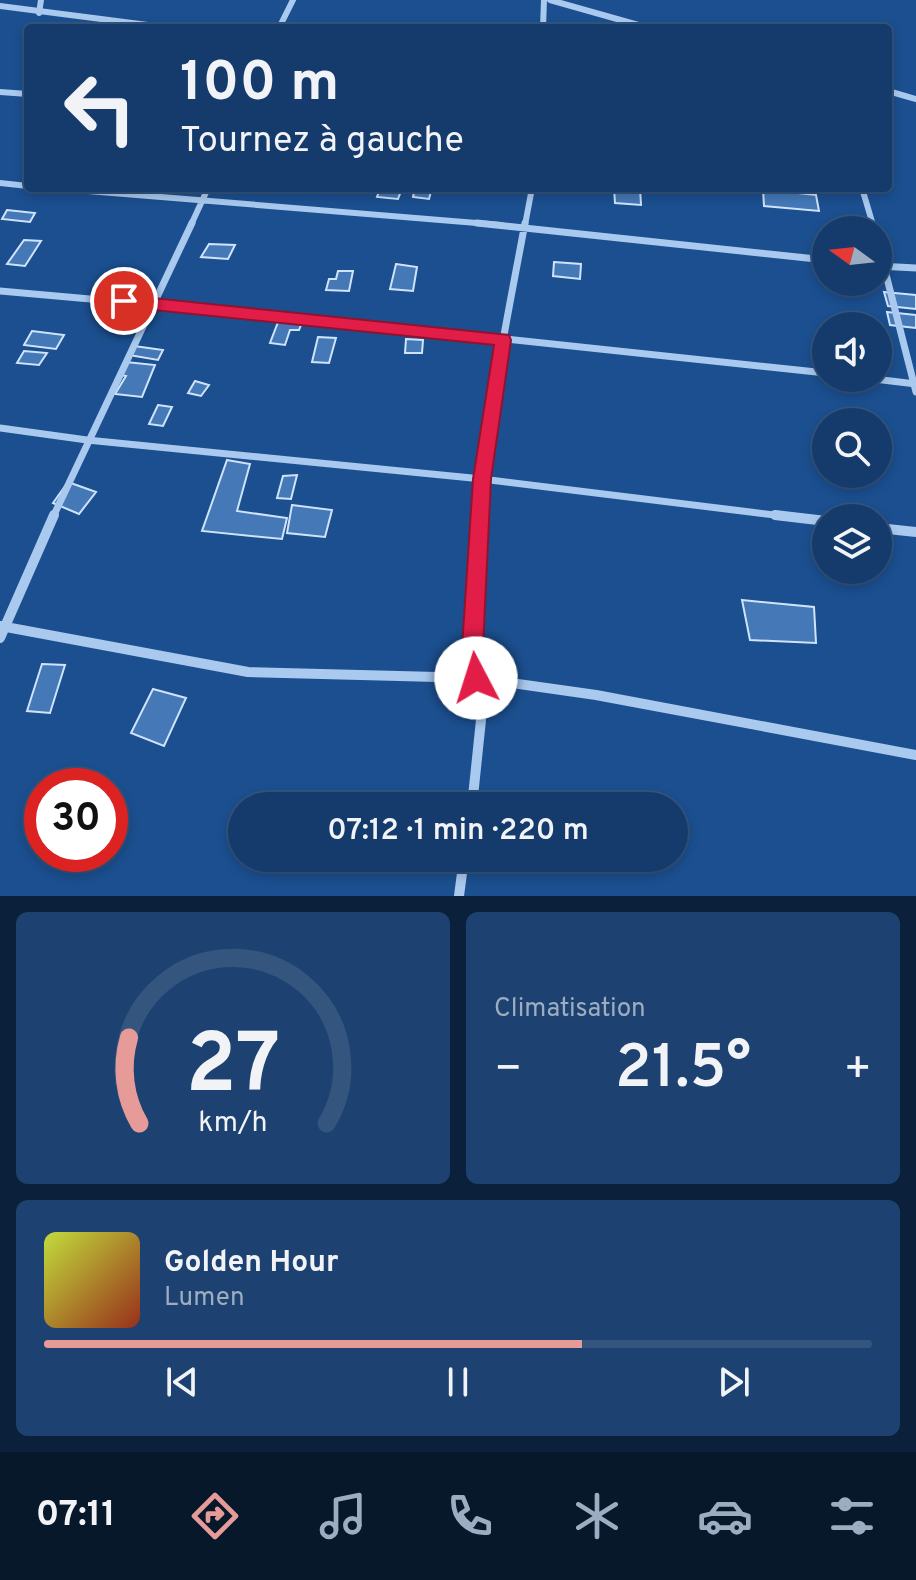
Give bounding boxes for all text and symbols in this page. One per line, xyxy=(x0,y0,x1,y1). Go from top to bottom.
text: 100 m xyxy=(180,50,339,120)
icon: left xyxy=(48,56,152,160)
text: Tournez à gauche xyxy=(180,119,464,165)
north arrow xyxy=(812,216,892,296)
map controls xyxy=(812,216,892,584)
pin xyxy=(90,267,158,335)
icon: arrive xyxy=(102,279,146,323)
button: sound xyxy=(812,312,892,392)
button: search xyxy=(812,408,892,488)
button: layers xyxy=(812,504,892,584)
position arrow xyxy=(434,636,518,720)
speed limit sign: 30 xyxy=(24,768,128,872)
text: 07:12 · 1 min · 220 m xyxy=(327,813,589,850)
text: Climatisation xyxy=(494,993,646,1026)
text: 27 xyxy=(186,1017,280,1122)
text: 21.5° xyxy=(615,1033,751,1109)
text: − xyxy=(494,1043,522,1099)
text: + xyxy=(844,1043,872,1099)
text: km/h xyxy=(198,1106,268,1142)
text: Golden Hour xyxy=(164,1245,338,1282)
text: Lumen xyxy=(164,1282,245,1315)
icon: previous xyxy=(160,1360,204,1404)
icon: pause xyxy=(436,1360,480,1404)
icon: next xyxy=(712,1360,756,1404)
icon: directions xyxy=(187,1488,243,1544)
icon: music xyxy=(315,1488,371,1544)
icon: phone xyxy=(442,1488,498,1544)
icon: climate xyxy=(569,1488,625,1544)
icon: car xyxy=(697,1488,753,1544)
icon: filters xyxy=(824,1488,880,1544)
text: 07:11 xyxy=(36,1493,116,1539)

